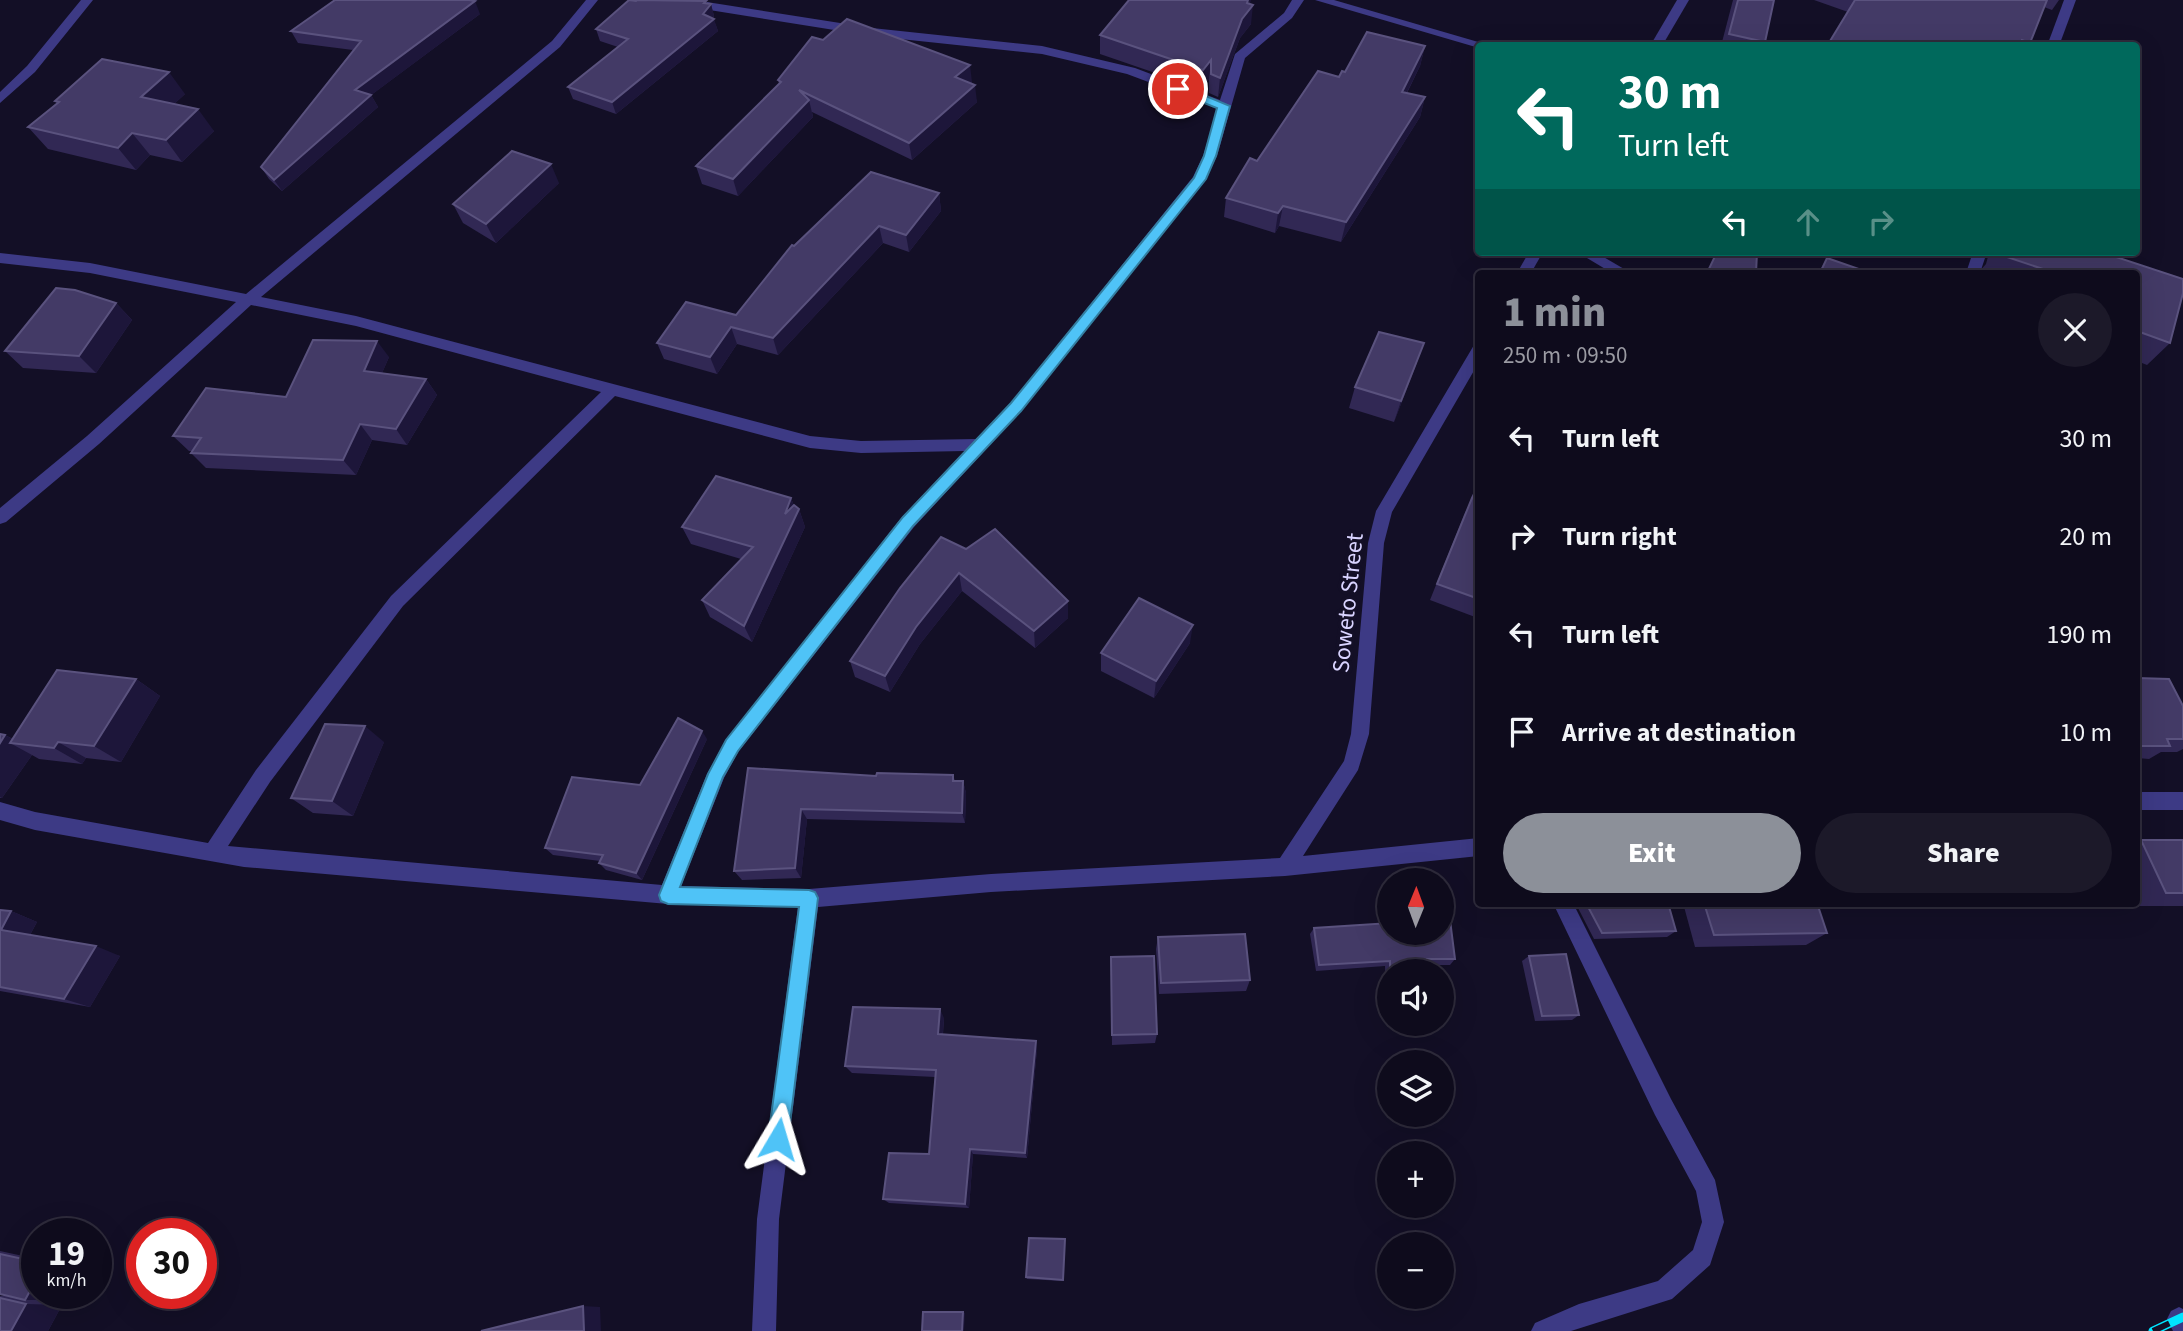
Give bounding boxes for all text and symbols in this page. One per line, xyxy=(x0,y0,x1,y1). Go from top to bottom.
text: 30 m xyxy=(1618,58,1722,128)
pin xyxy=(1148,59,1208,119)
icon: arrive xyxy=(1159,70,1197,108)
icon: left xyxy=(1503,70,1594,161)
text: Turn left xyxy=(1618,123,1729,169)
icon: left xyxy=(1716,203,1754,241)
icon: ahead xyxy=(1789,203,1827,241)
icon: right xyxy=(1862,203,1900,241)
text: 1 min xyxy=(1503,283,1606,343)
button: close xyxy=(2038,293,2112,367)
text: 250 m · 09:50 xyxy=(1503,339,1627,372)
icon: left xyxy=(1503,419,1541,457)
text: Turn left xyxy=(1562,420,1659,457)
text: 30 m xyxy=(2059,420,2112,457)
icon: right xyxy=(1503,517,1541,555)
text: Turn right xyxy=(1562,518,1677,555)
text: 20 m xyxy=(2059,518,2112,555)
street label: Soweto Street xyxy=(1323,531,1373,675)
icon: left xyxy=(1503,615,1541,653)
text: Turn left xyxy=(1562,616,1659,653)
text: 190 m xyxy=(2046,616,2112,653)
icon: arrive xyxy=(1503,713,1541,751)
text: Arrive at destination xyxy=(1562,714,1796,751)
text: 10 m xyxy=(2059,714,2112,751)
button: Exit xyxy=(1503,813,1801,893)
button: Share xyxy=(1815,813,2112,893)
north arrow xyxy=(1377,868,1454,945)
map controls xyxy=(1377,868,1454,1309)
button: sound xyxy=(1377,959,1454,1036)
button: layers xyxy=(1377,1050,1454,1127)
position arrow xyxy=(741,1102,815,1176)
button: + xyxy=(1377,1141,1454,1218)
speed limit sign: 30 xyxy=(126,1218,217,1309)
text: 19 xyxy=(48,1229,85,1279)
button: − xyxy=(1377,1232,1454,1309)
text: km/h xyxy=(47,1268,86,1293)

